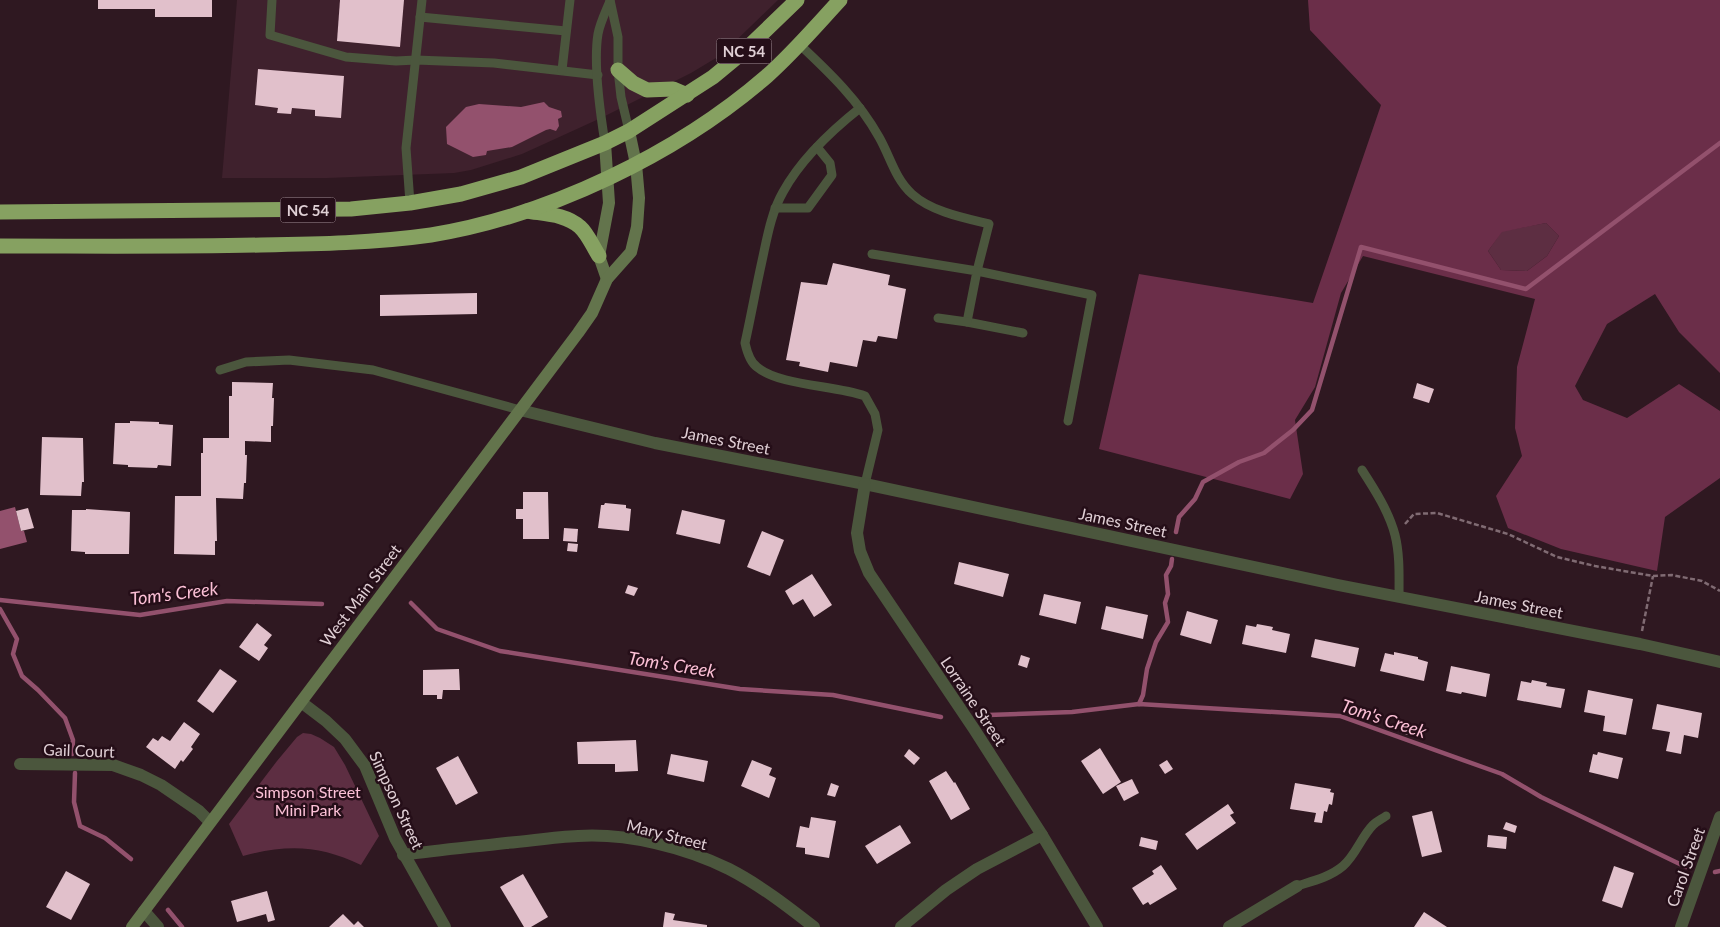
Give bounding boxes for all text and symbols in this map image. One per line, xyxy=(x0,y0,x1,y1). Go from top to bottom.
road number: NC 54 xyxy=(716,38,772,64)
road number: NC 54 xyxy=(280,198,336,222)
street label: James Street xyxy=(680,422,772,458)
street label: James Street xyxy=(1077,503,1169,541)
street label: West Main Street xyxy=(316,540,405,650)
water label: Tom's Creek xyxy=(129,577,220,609)
street label: James Street xyxy=(1473,586,1565,622)
water label: Tom's Creek xyxy=(627,646,718,682)
street label: Lorraine Street xyxy=(937,653,1011,749)
water label: Tom's Creek xyxy=(1339,694,1430,742)
street label: Gail Court xyxy=(43,739,115,761)
street label: Simpson Street xyxy=(366,748,428,852)
park label: Simpson Street Mini Park xyxy=(255,782,361,819)
street label: Mary Street xyxy=(625,815,710,853)
street label: Carol Street xyxy=(1662,824,1708,909)

